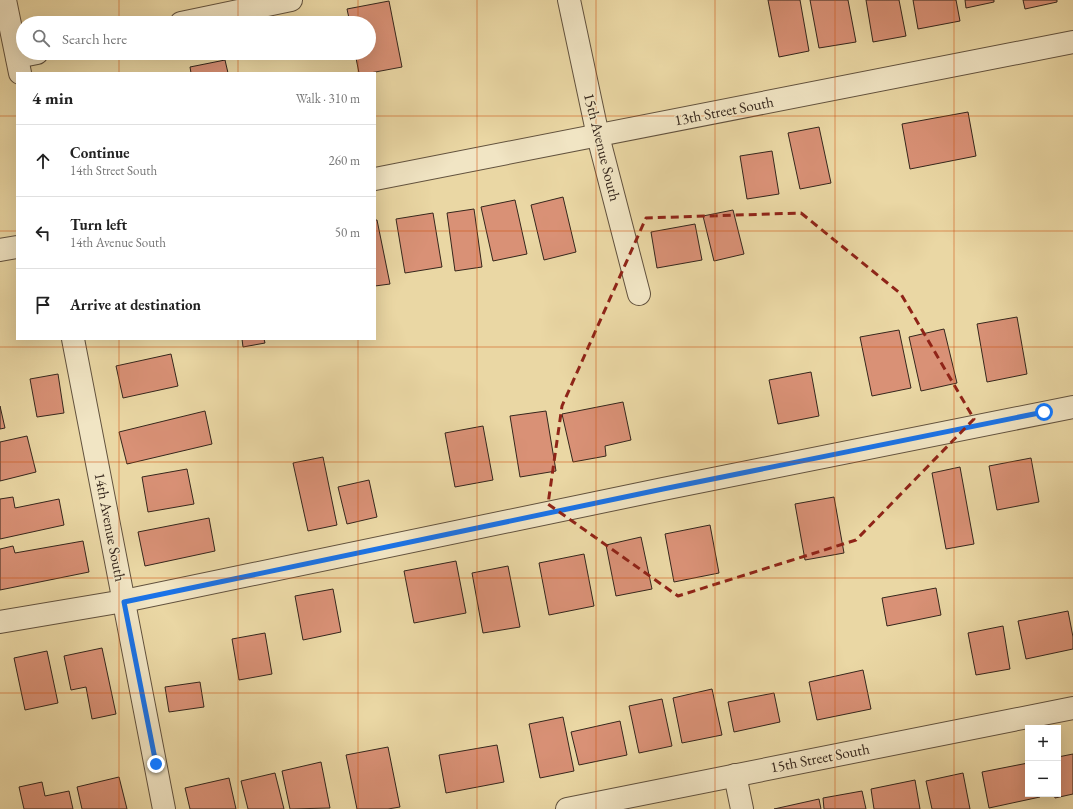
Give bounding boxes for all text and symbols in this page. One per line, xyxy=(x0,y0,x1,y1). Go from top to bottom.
search box xyxy=(16,16,376,60)
icon: search xyxy=(30,27,52,49)
text: Search here xyxy=(62,29,127,48)
text: 4 min xyxy=(32,87,73,109)
text: Walk · 310 m xyxy=(296,90,360,107)
street label: 15th Avenue South xyxy=(580,91,625,203)
street label: 13th Street South xyxy=(673,92,775,129)
text: Continue xyxy=(70,143,130,162)
icon: ahead xyxy=(32,150,54,172)
text: 260 m xyxy=(329,152,360,169)
text: 14th Street South xyxy=(70,162,157,179)
text: Turn left xyxy=(70,215,127,234)
icon: left xyxy=(32,222,54,244)
text: 50 m xyxy=(335,224,360,241)
text: 14th Avenue South xyxy=(70,234,166,251)
icon: arrive xyxy=(32,294,54,316)
text: Arrive at destination xyxy=(70,295,201,314)
route start xyxy=(1035,403,1053,421)
street label: 14th Avenue South xyxy=(91,471,130,583)
map controls xyxy=(1025,725,1061,797)
button: + xyxy=(1025,725,1061,761)
street label: 15th Street South xyxy=(769,739,871,776)
route end xyxy=(147,755,165,773)
button: − xyxy=(1025,761,1061,797)

